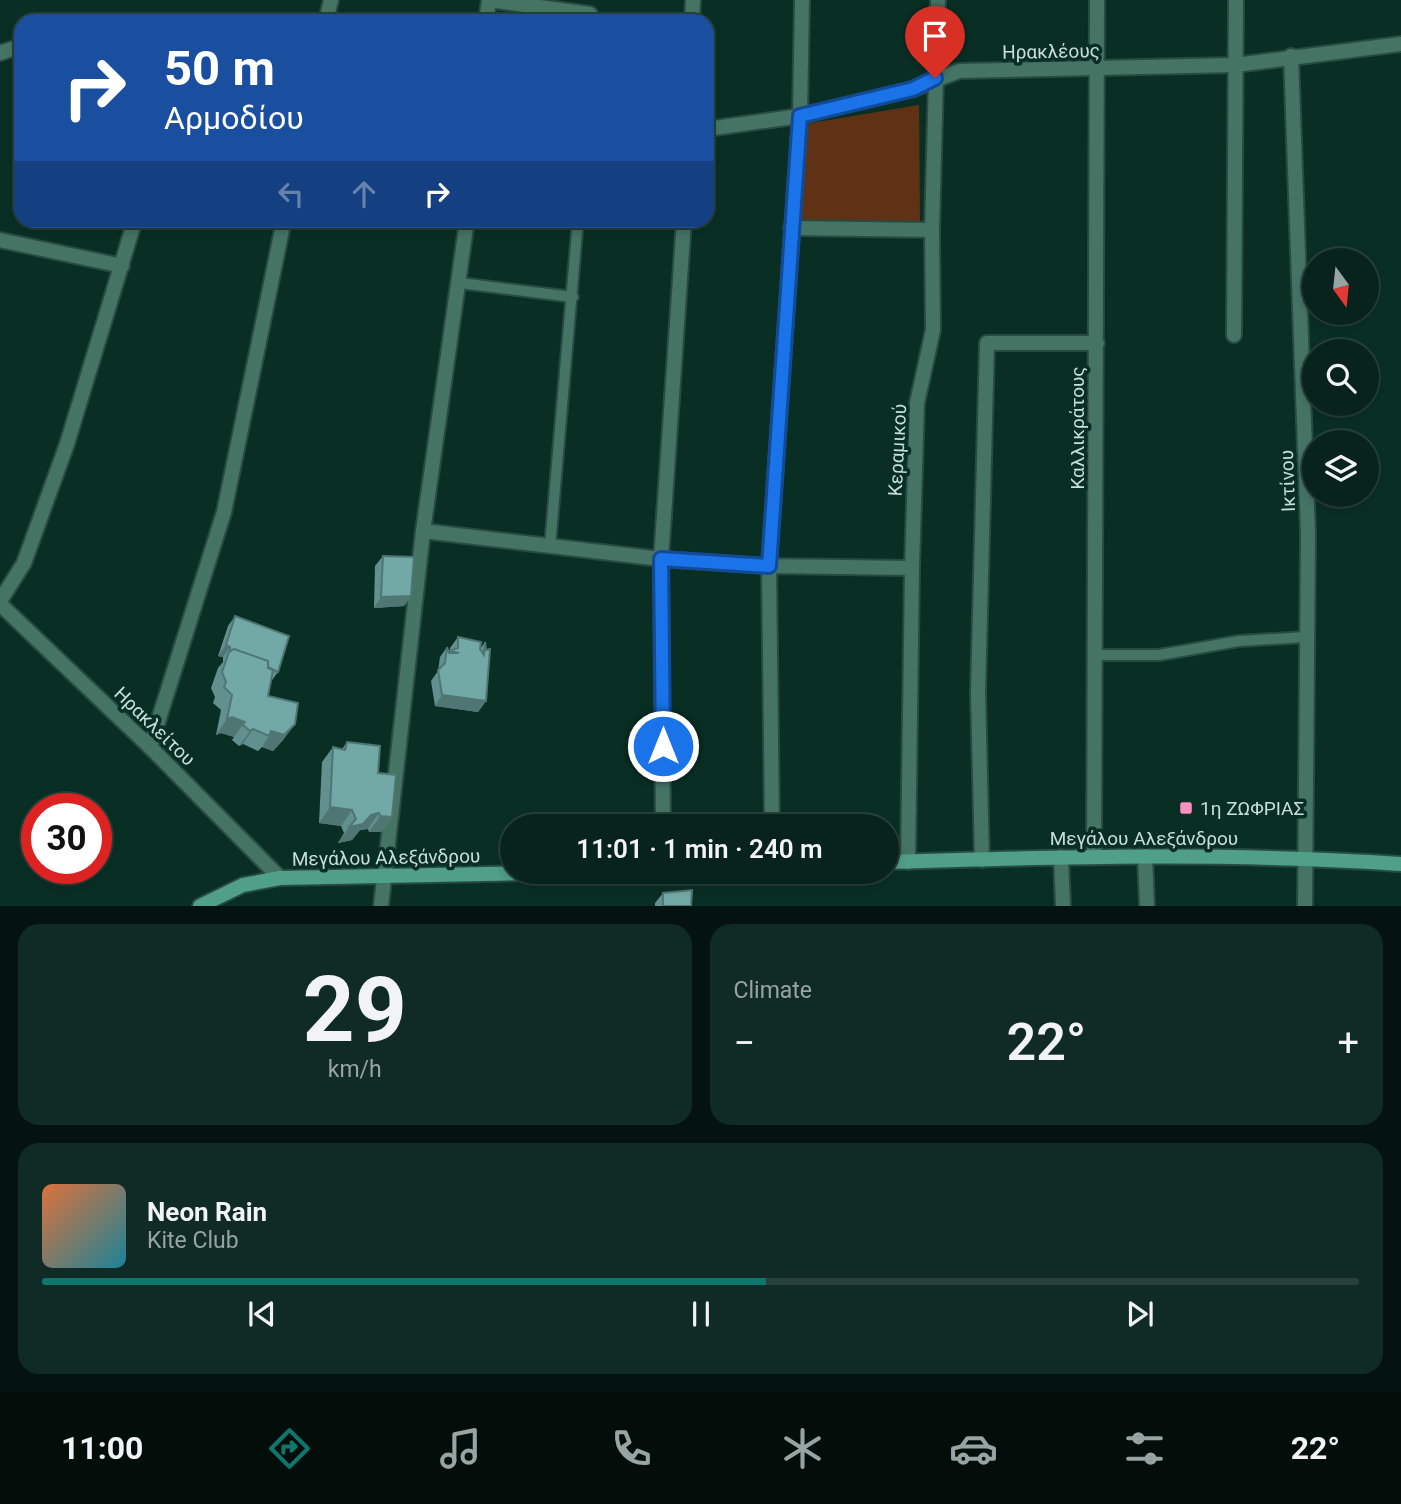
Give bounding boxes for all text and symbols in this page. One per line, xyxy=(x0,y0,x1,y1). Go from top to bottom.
pin xyxy=(905,6,965,78)
icon: arrive xyxy=(916,17,954,55)
street label: Ηρακλέους xyxy=(1002,39,1100,64)
text: 50 m xyxy=(164,40,275,97)
icon: right xyxy=(49,42,140,133)
text: Αρμοδίου xyxy=(164,99,304,137)
icon: left xyxy=(272,175,310,213)
icon: ahead xyxy=(345,175,383,213)
icon: right xyxy=(418,175,456,213)
north arrow xyxy=(1302,248,1379,326)
map controls xyxy=(1302,248,1379,507)
button: search xyxy=(1302,339,1379,416)
street label: Καλλικράτους xyxy=(1066,366,1089,490)
street label: Κεραμικού xyxy=(884,403,911,497)
button: layers xyxy=(1302,430,1379,507)
street label: Ικτίνου xyxy=(1275,450,1300,512)
street label: Ηρακλείτου xyxy=(109,682,200,771)
position arrow xyxy=(626,709,700,783)
speed limit sign: 30 xyxy=(21,793,112,884)
place label: 1η ΖΩΦΡΙΑΣ xyxy=(1200,797,1305,820)
marker: 1η ΖΩΦΡΙΑΣ xyxy=(1178,800,1194,816)
street label: Μεγάλου Αλεξάνδρου xyxy=(1050,827,1238,850)
text: 11:01 · 1 min · 240 m xyxy=(576,834,823,864)
street label: Μεγάλου Αλεξάνδρου xyxy=(292,844,480,871)
text: 29 xyxy=(303,957,407,1063)
text: Climate xyxy=(734,977,812,1004)
text: 22° xyxy=(1007,1012,1086,1073)
text: − xyxy=(734,1021,755,1065)
text: + xyxy=(1337,1021,1359,1065)
text: km/h xyxy=(328,1056,382,1083)
text: Neon Rain xyxy=(147,1197,267,1227)
text: Kite Club xyxy=(147,1227,239,1254)
icon: previous xyxy=(243,1295,281,1333)
icon: pause xyxy=(682,1295,720,1333)
icon: next xyxy=(1121,1295,1159,1333)
icon: directions xyxy=(265,1424,314,1473)
icon: music xyxy=(436,1424,485,1473)
icon: phone xyxy=(607,1424,656,1473)
icon: climate xyxy=(778,1424,827,1473)
icon: car xyxy=(949,1424,998,1473)
icon: filters xyxy=(1120,1424,1169,1473)
text: 11:00 xyxy=(61,1429,143,1467)
text: 22° xyxy=(1291,1429,1340,1467)

